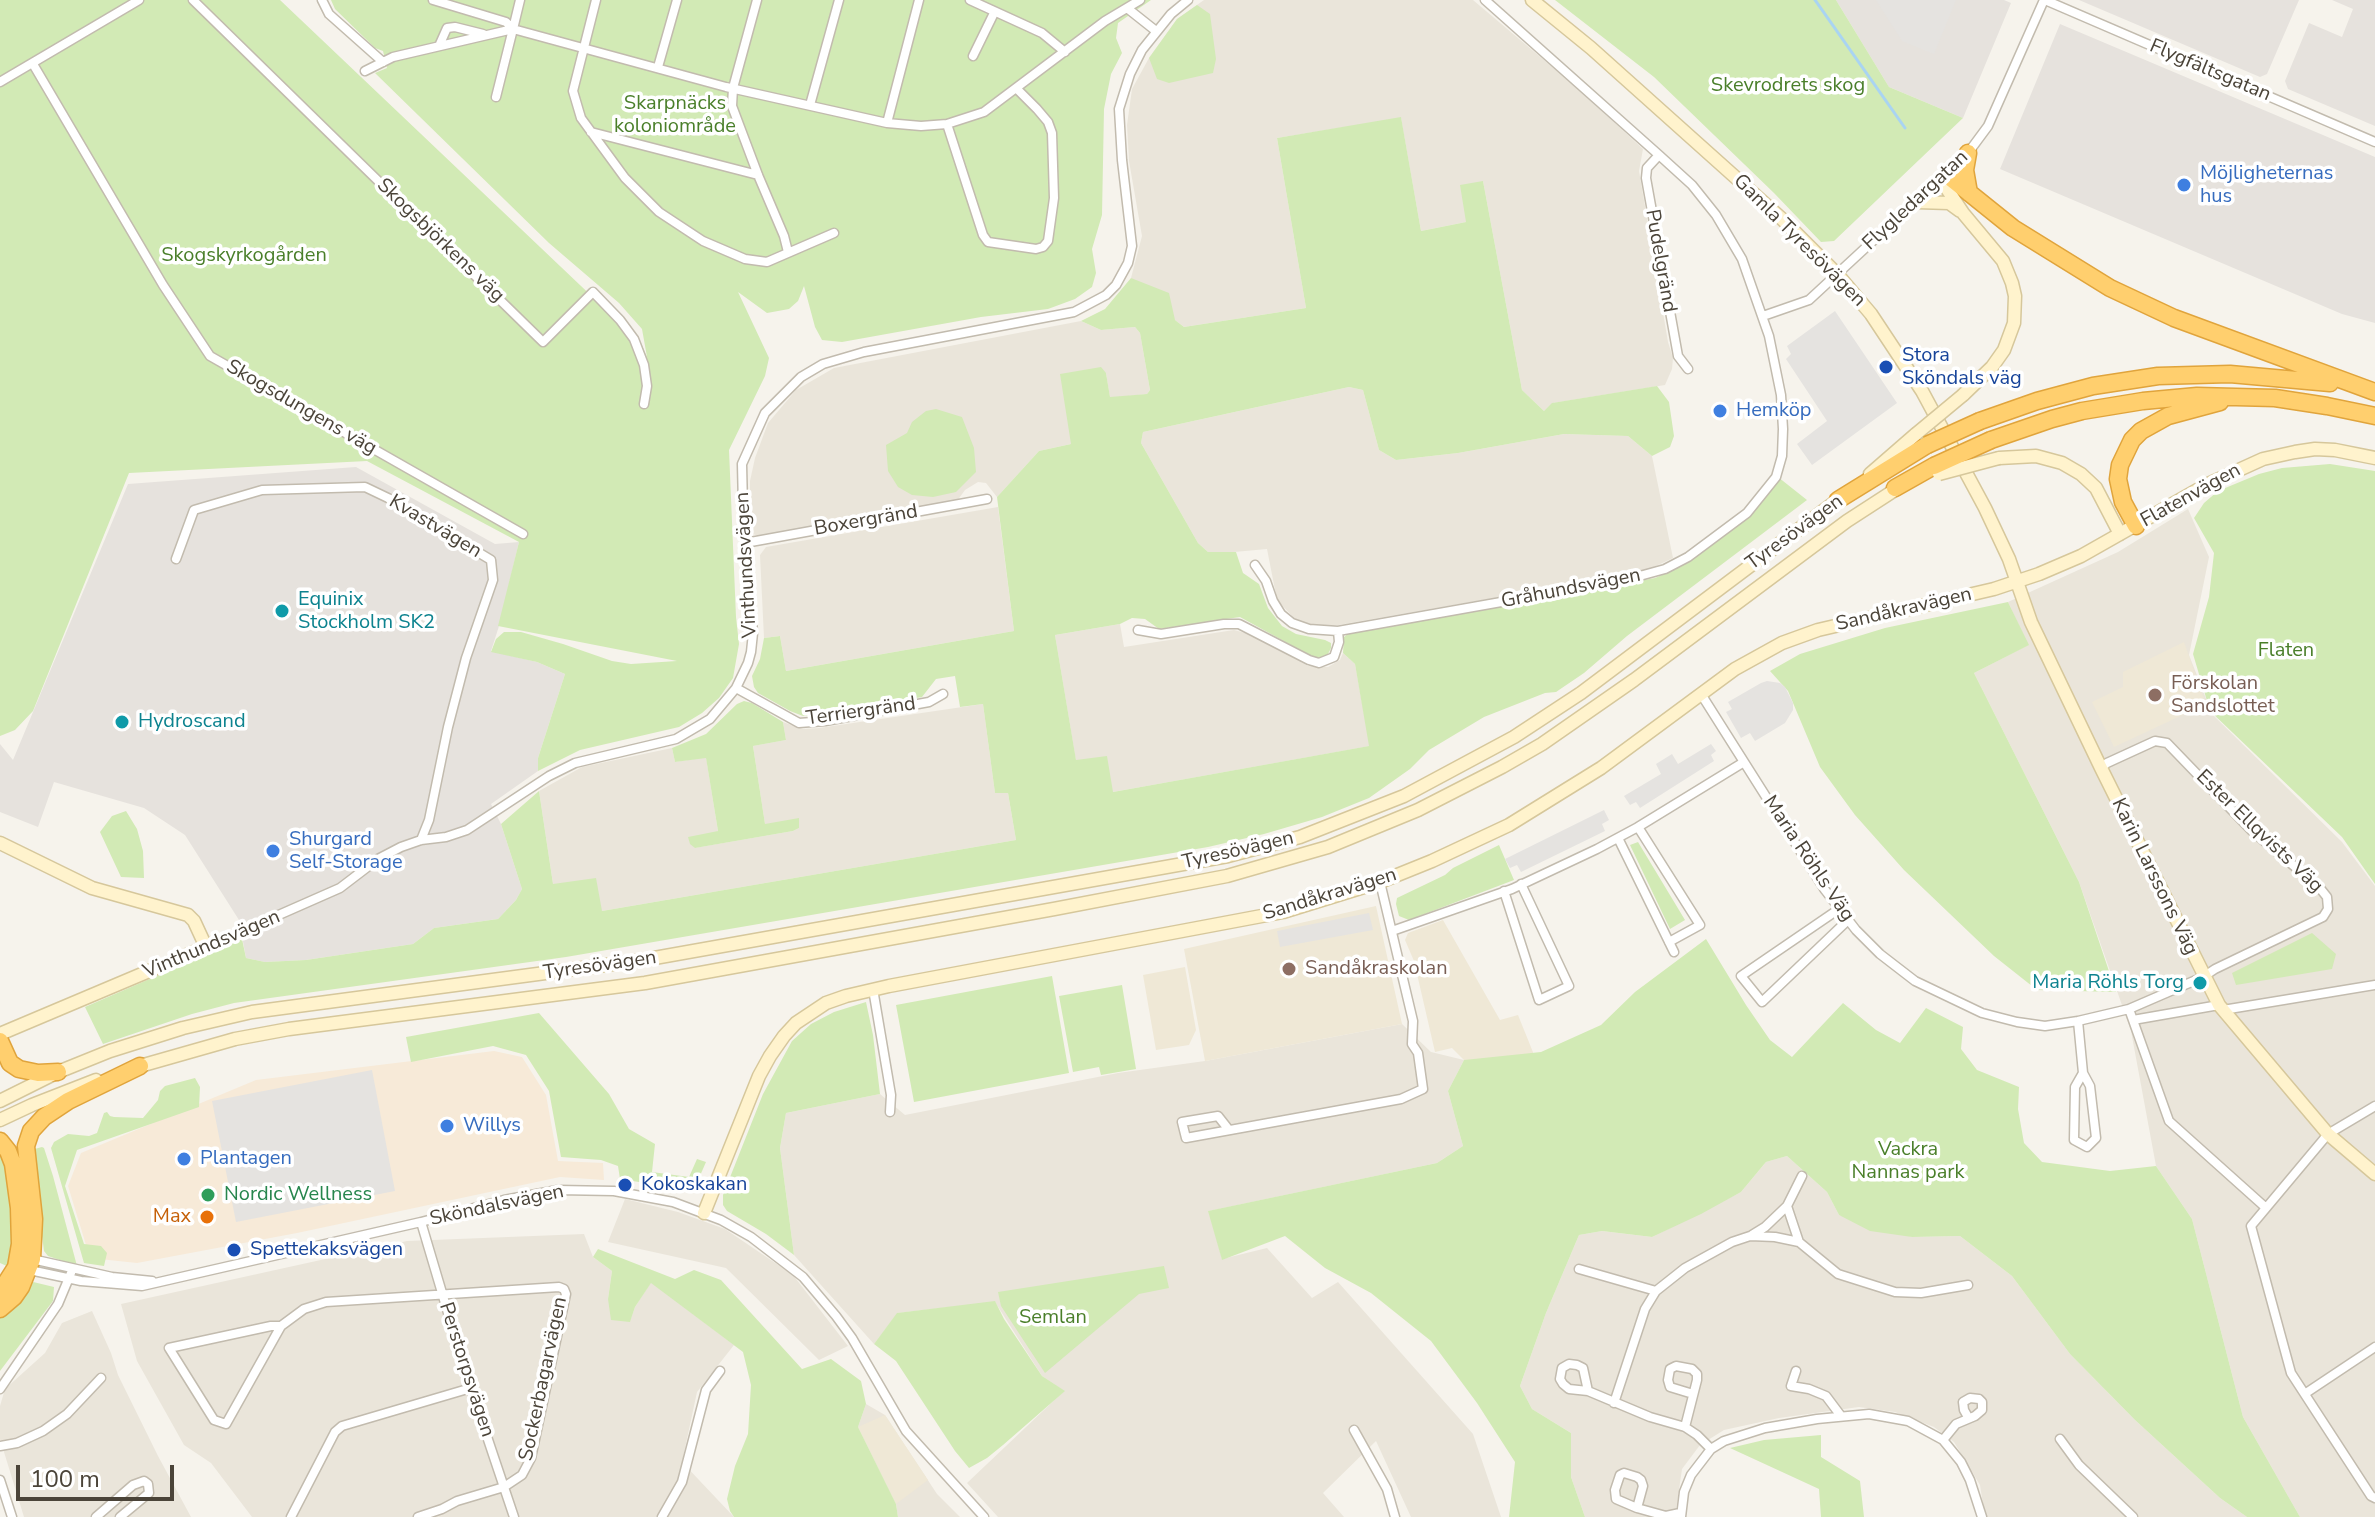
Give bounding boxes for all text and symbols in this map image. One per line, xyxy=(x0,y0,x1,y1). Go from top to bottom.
street label: Flygfältsgatan xyxy=(2146,35,2274,107)
park label: Skevrodrets skog xyxy=(1711,74,1865,98)
park label: Skarpnäcks koloniområde xyxy=(614,92,736,139)
street label: Flygledargatan xyxy=(1858,146,1974,256)
place label: Möjligheternas hus xyxy=(2200,162,2333,209)
street label: Gamla Tyresövägen xyxy=(1728,170,1870,312)
street label: Skogsbjörkens väg xyxy=(371,174,509,308)
marker: Möjligheternas hus xyxy=(2175,176,2193,194)
street label: Pudelgränd xyxy=(1639,208,1681,314)
park label: Skogskyrkogården xyxy=(161,244,327,268)
place label: Stora Sköndals väg xyxy=(1902,344,2022,391)
street label: Skogsdungens väg xyxy=(222,355,380,461)
marker: Stora Sköndals väg xyxy=(1877,358,1895,376)
place label: Hemköp xyxy=(1736,399,1812,423)
marker: Hemköp xyxy=(1711,402,1729,420)
street label: Flatenvägen xyxy=(2137,459,2245,533)
street label: Kvastvägen xyxy=(384,490,486,564)
street label: Tyresövägen xyxy=(1742,490,1848,576)
street label: Vinthundsvägen xyxy=(731,491,763,639)
street label: Boxergränd xyxy=(812,500,920,542)
street label: Gråhundsvägen xyxy=(1499,564,1643,614)
street label: Sandåkravägen xyxy=(1834,583,1974,637)
place label: Equinix Stockholm SK2 xyxy=(298,588,435,635)
marker: Equinix Stockholm SK2 xyxy=(273,602,291,620)
park label: Flaten xyxy=(2258,639,2314,663)
place label: Förskolan Sandslottet xyxy=(2171,672,2275,719)
marker: Förskolan Sandslottet xyxy=(2146,686,2164,704)
street label: Terriergränd xyxy=(805,692,917,732)
place label: Hydroscand xyxy=(138,710,246,734)
marker: Hydroscand xyxy=(113,713,131,731)
street label: Ester Ellqvists Väg xyxy=(2191,765,2327,899)
street label: Maria Röhls Väg xyxy=(1757,792,1859,926)
street label: Karin Larssons Väg xyxy=(2106,795,2202,959)
street label: Tyresövägen xyxy=(1180,827,1296,875)
place label: Shurgard Self-Storage xyxy=(289,828,403,875)
marker: Shurgard Self-Storage xyxy=(264,842,282,860)
street label: Sandåkravägen xyxy=(1260,863,1400,927)
street label: Vinthundsvägen xyxy=(140,905,284,985)
street label: Tyresövägen xyxy=(542,946,658,986)
place label: Sandåkraskolan xyxy=(1305,957,1448,981)
marker: Sandåkraskolan xyxy=(1280,960,1298,978)
place label: Maria Röhls Torg xyxy=(2032,971,2184,995)
marker: Maria Röhls Torg xyxy=(2191,974,2209,992)
place label: Willys xyxy=(463,1114,521,1138)
marker: Willys xyxy=(438,1117,456,1135)
park label: Vackra Nannas park xyxy=(1852,1138,1964,1185)
place label: Plantagen xyxy=(200,1147,292,1171)
marker: Plantagen xyxy=(175,1150,193,1168)
place label: Kokoskakan xyxy=(641,1173,747,1197)
marker: Kokoskakan xyxy=(616,1176,634,1194)
street label: Sköndalsvägen xyxy=(428,1180,566,1232)
place label: Nordic Wellness xyxy=(224,1183,372,1207)
marker: Nordic Wellness xyxy=(199,1186,217,1204)
place label: Max xyxy=(153,1205,191,1229)
marker: Max xyxy=(198,1208,216,1226)
place label: Spettekaksvägen xyxy=(250,1238,403,1262)
marker: Spettekaksvägen xyxy=(225,1241,243,1259)
street label: Sockerbagarvägen xyxy=(515,1295,573,1463)
street label: Perstorpsvägen xyxy=(433,1300,499,1440)
park label: Semlan xyxy=(1019,1306,1087,1330)
scale bar xyxy=(20,1449,178,1499)
text: 100 m xyxy=(30,1463,100,1495)

